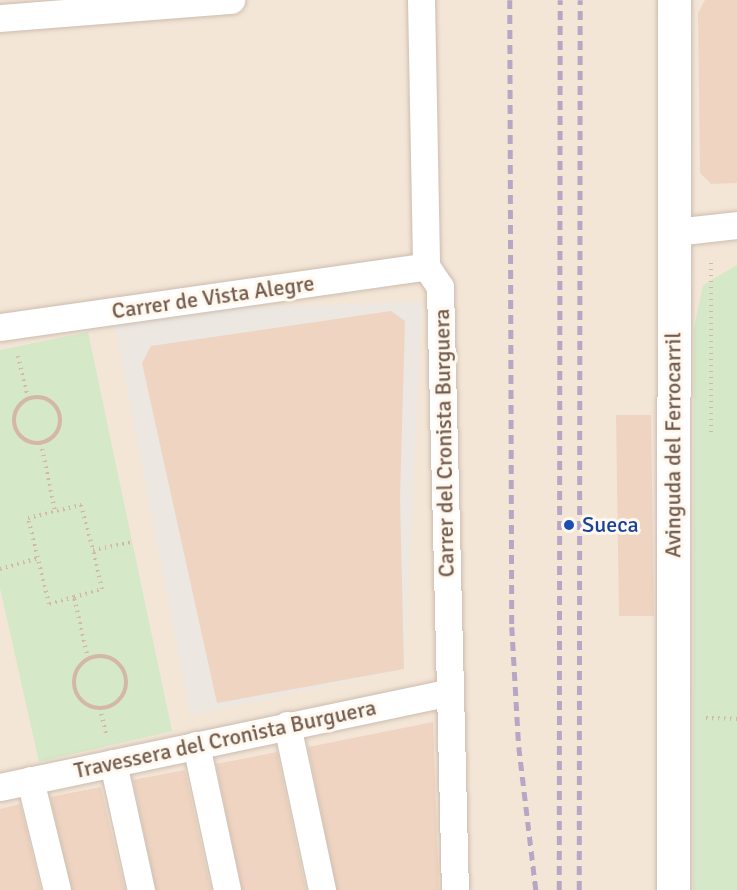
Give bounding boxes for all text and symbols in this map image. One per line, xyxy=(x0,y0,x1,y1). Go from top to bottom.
street label: Carrer de Vista Alegre xyxy=(110,270,316,324)
street label: Carrer del Cronista Burguera xyxy=(428,308,460,578)
street label: Avinguda del Ferrocarril xyxy=(660,332,686,558)
place label: Sueca xyxy=(582,512,639,538)
marker: Sueca xyxy=(560,516,578,534)
street label: Travessera del Cronista Burguera xyxy=(72,694,378,784)

